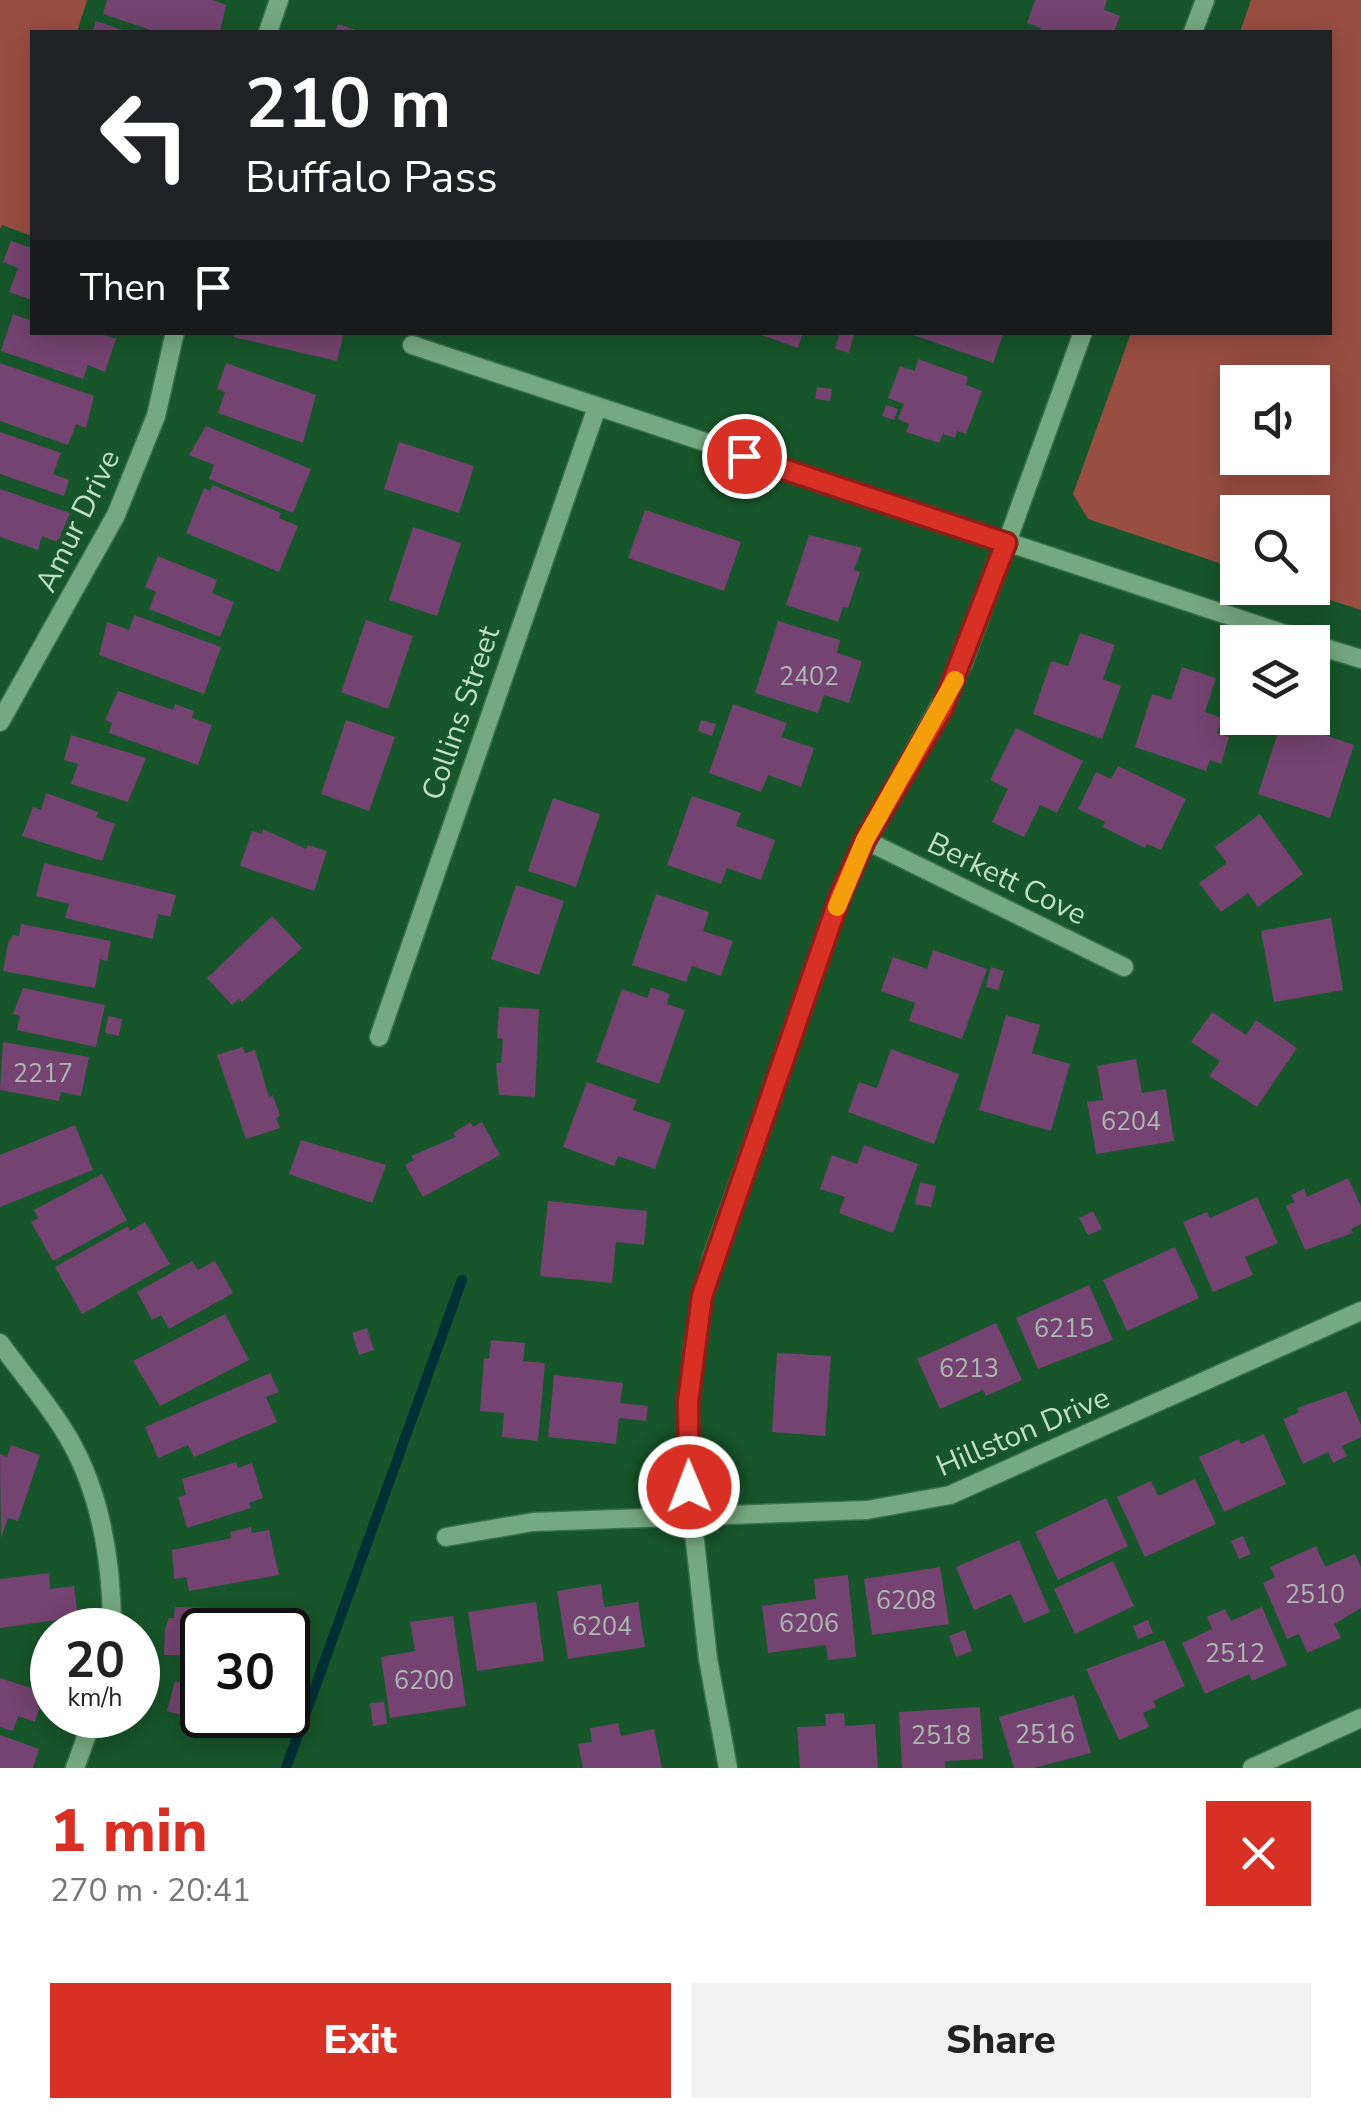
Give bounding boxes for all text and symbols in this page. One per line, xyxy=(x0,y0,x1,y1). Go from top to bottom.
text: 210 m xyxy=(245,56,451,152)
icon: left xyxy=(80,70,210,200)
text: Buffalo Pass xyxy=(245,147,498,208)
icon: arrive xyxy=(186,260,241,315)
text: Then xyxy=(80,262,166,313)
map controls xyxy=(1220,365,1330,735)
button: sound xyxy=(1220,365,1330,475)
pin xyxy=(702,414,787,499)
icon: arrive xyxy=(717,429,772,484)
street label: Amur Drive xyxy=(26,443,130,599)
button: search xyxy=(1220,495,1330,605)
street label: Collins Street xyxy=(412,620,510,806)
button: layers xyxy=(1220,625,1330,735)
house number: 2402 xyxy=(779,660,839,694)
street label: Berkett Cove xyxy=(920,823,1094,935)
house number: 2217 xyxy=(13,1057,73,1091)
house number: 6204 xyxy=(1101,1105,1161,1139)
house number: 6215 xyxy=(1034,1312,1094,1346)
house number: 6213 xyxy=(939,1352,999,1386)
street label: Hillston Drive xyxy=(930,1377,1116,1487)
position arrow xyxy=(637,1435,741,1539)
house number: 2510 xyxy=(1285,1578,1345,1612)
house number: 6208 xyxy=(876,1584,936,1618)
house number: 6206 xyxy=(779,1607,839,1641)
speed limit sign: 30 xyxy=(180,1608,310,1738)
house number: 6204 xyxy=(572,1610,632,1644)
text: 20 xyxy=(65,1626,125,1695)
house number: 2512 xyxy=(1205,1637,1265,1671)
house number: 6200 xyxy=(394,1664,454,1698)
text: km/h xyxy=(67,1681,123,1715)
house number: 2516 xyxy=(1015,1718,1075,1752)
house number: 2518 xyxy=(911,1719,971,1753)
text: 1 min xyxy=(50,1790,208,1872)
button: close xyxy=(1206,1801,1311,1906)
text: 270 m · 20:41 xyxy=(50,1869,251,1912)
button: Exit xyxy=(50,1983,671,2098)
button: Share xyxy=(691,1983,1311,2098)

